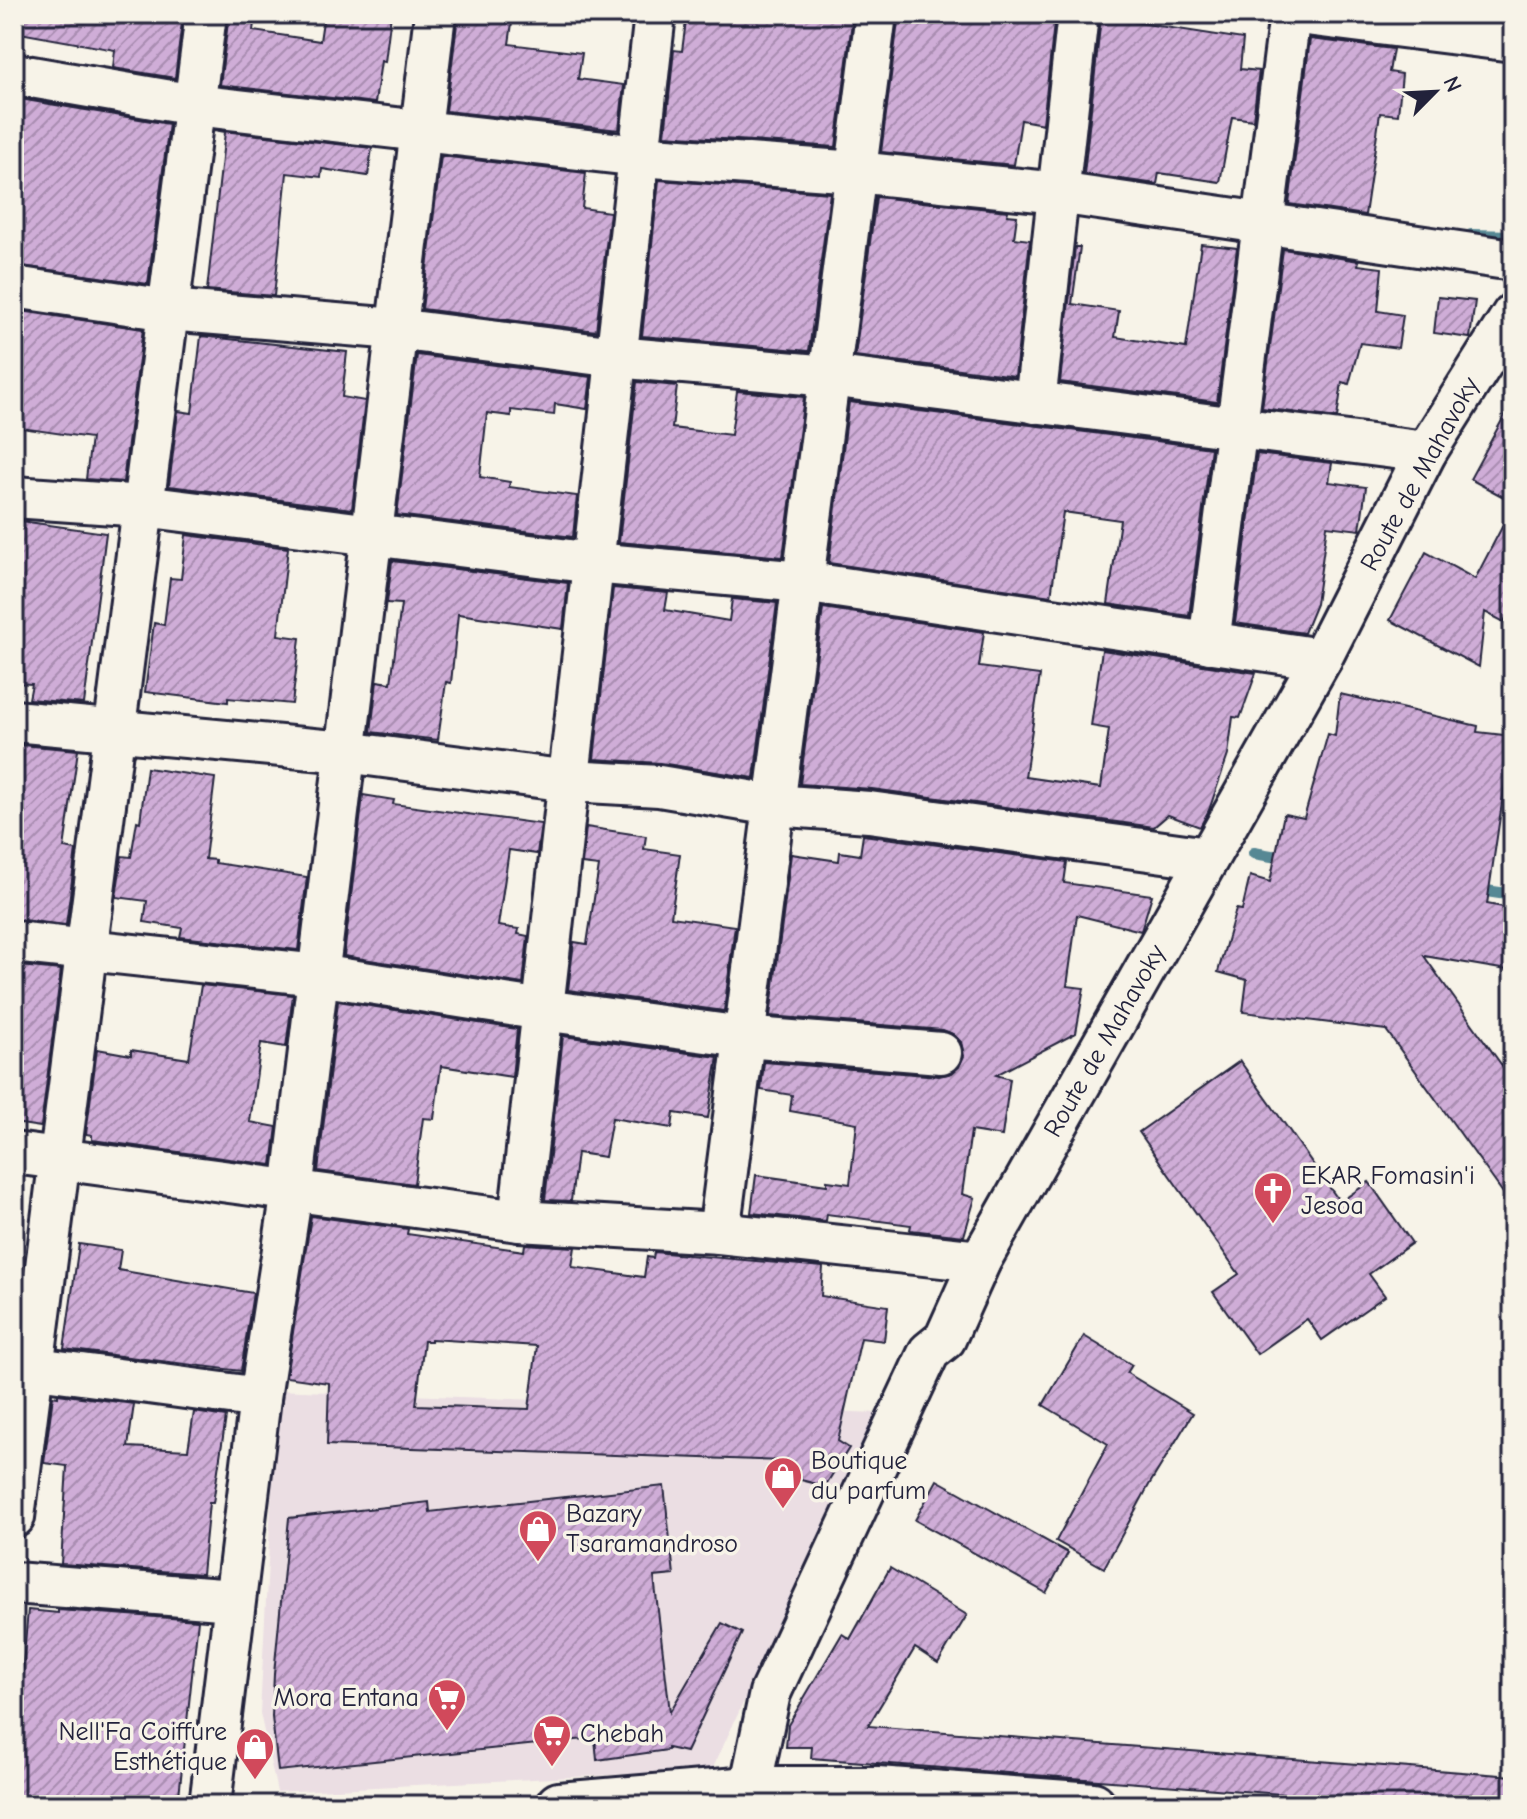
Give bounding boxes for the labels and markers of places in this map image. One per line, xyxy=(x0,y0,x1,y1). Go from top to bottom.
place label: EKAR Fomasin'i Jesoa xyxy=(1301,1161,1475,1221)
church icon: EKAR Fomasin'i Jesoa xyxy=(1252,1170,1294,1225)
place label: Boutique du parfum xyxy=(811,1446,926,1506)
shop icon: Boutique du parfum xyxy=(762,1455,804,1510)
place label: Bazary Tsaramandroso xyxy=(566,1499,738,1559)
shop icon: Bazary Tsaramandroso xyxy=(517,1508,559,1563)
supermarket icon: Mora Entana xyxy=(426,1677,468,1732)
place label: Mora Entana xyxy=(274,1683,419,1713)
supermarket icon: Chebah xyxy=(531,1713,573,1768)
place label: Nell'Fa Coiffure Esthétique xyxy=(58,1717,227,1777)
place label: Chebah xyxy=(580,1719,664,1749)
shop icon: Nell'Fa Coiffure Esthétique xyxy=(234,1726,276,1781)

